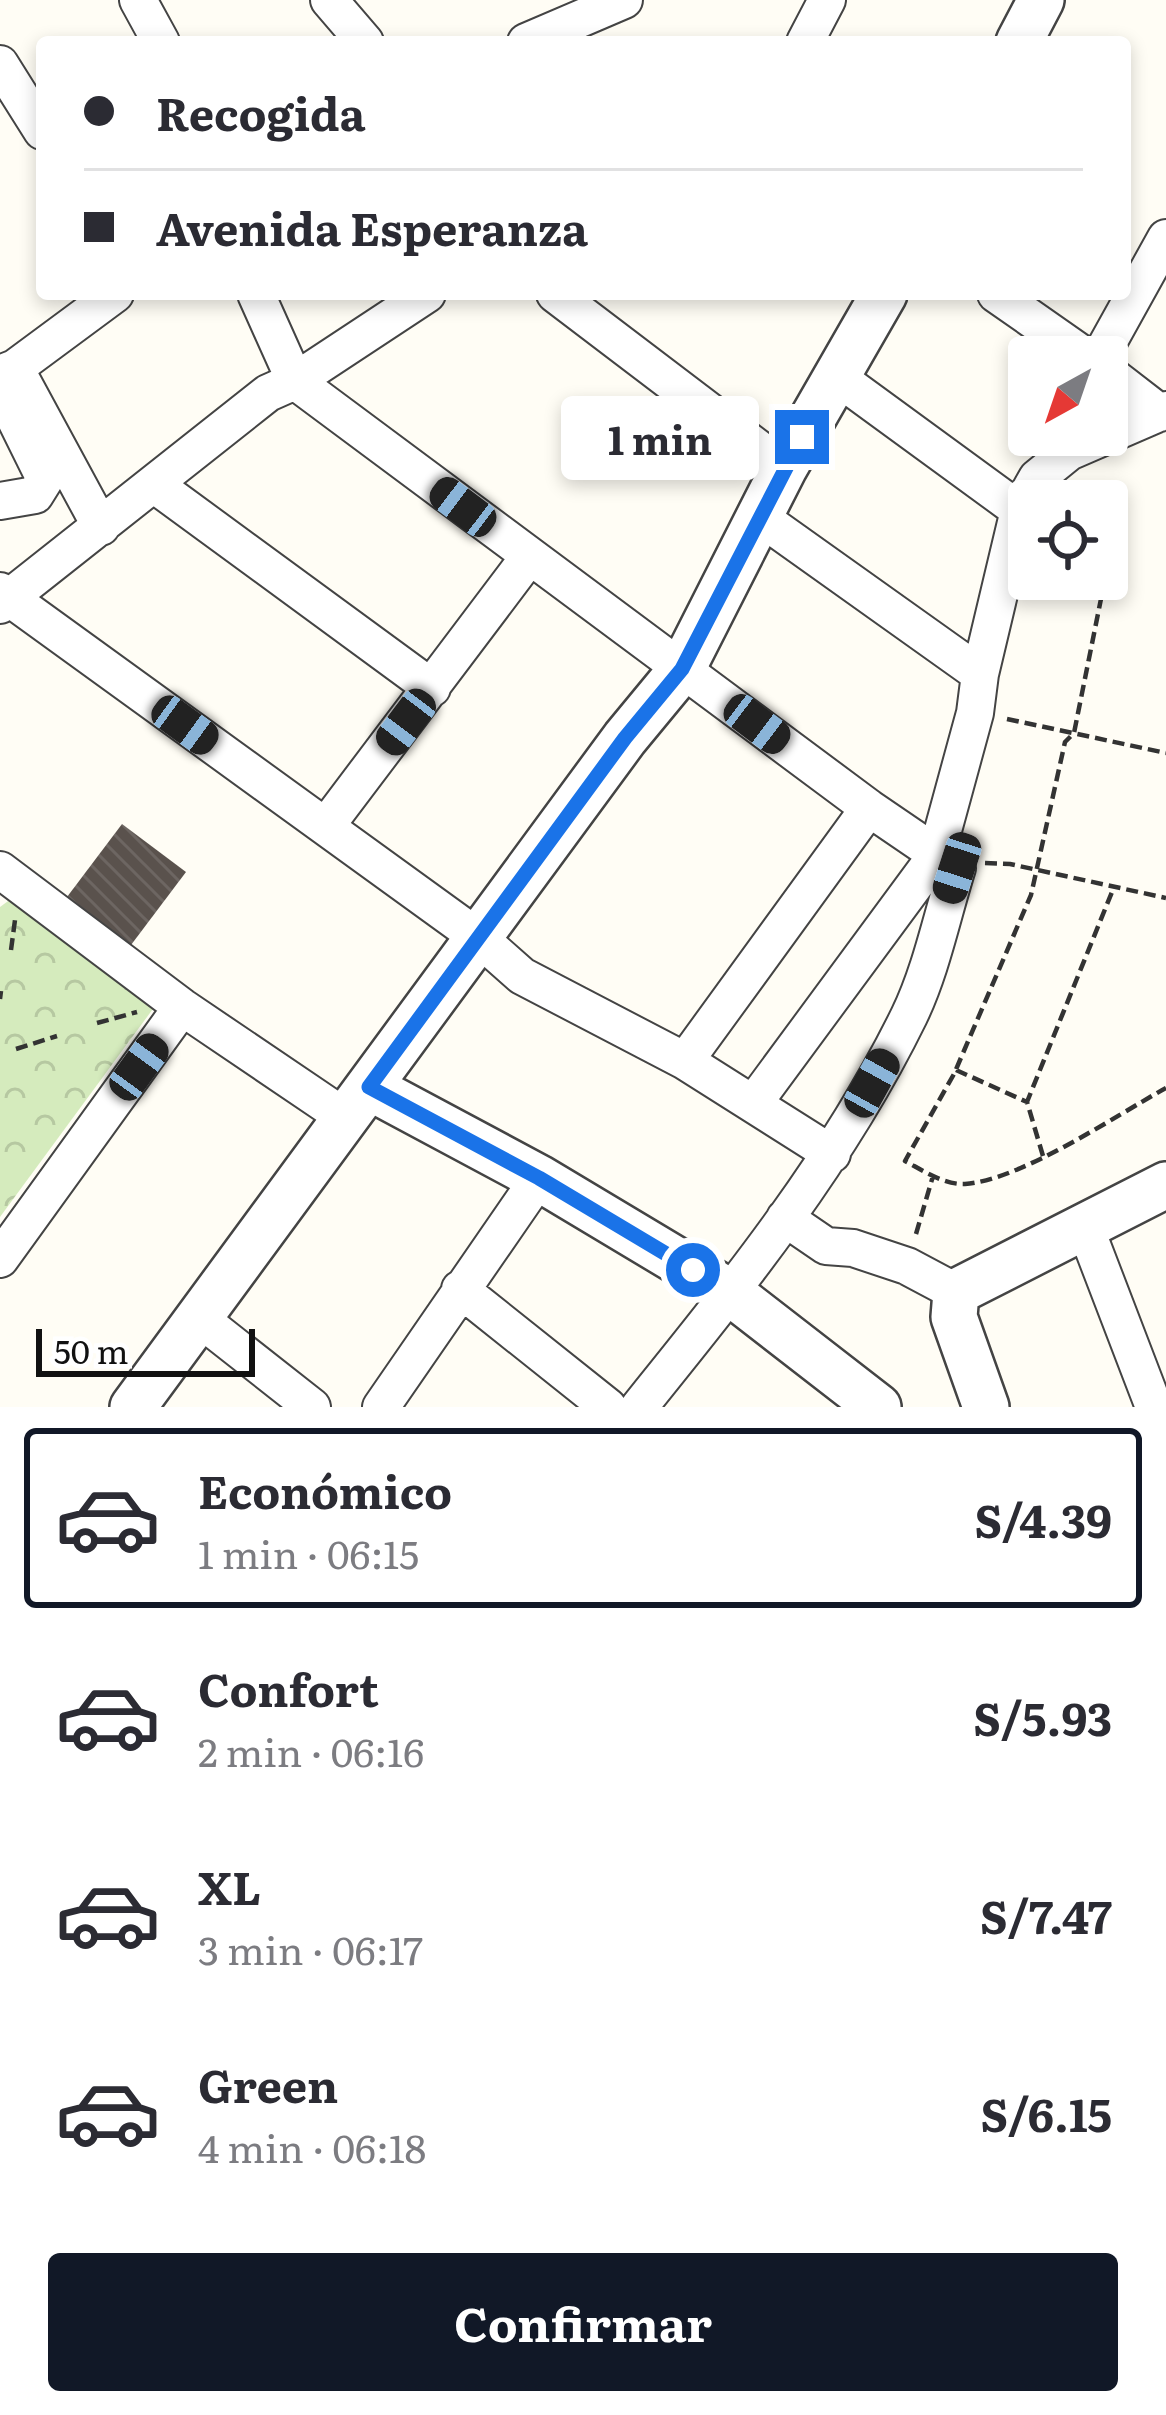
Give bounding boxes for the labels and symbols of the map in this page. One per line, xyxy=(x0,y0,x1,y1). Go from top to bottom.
north arrow xyxy=(1008,336,1128,456)
callout: 1 min xyxy=(562,395,760,479)
route end xyxy=(775,410,829,464)
car xyxy=(423,471,503,543)
car xyxy=(370,682,442,762)
car xyxy=(717,688,797,760)
car xyxy=(145,689,225,761)
car xyxy=(929,828,985,908)
car xyxy=(103,1027,175,1107)
car xyxy=(839,1043,905,1123)
route start xyxy=(666,1243,720,1297)
scale bar xyxy=(36,1323,255,1376)

